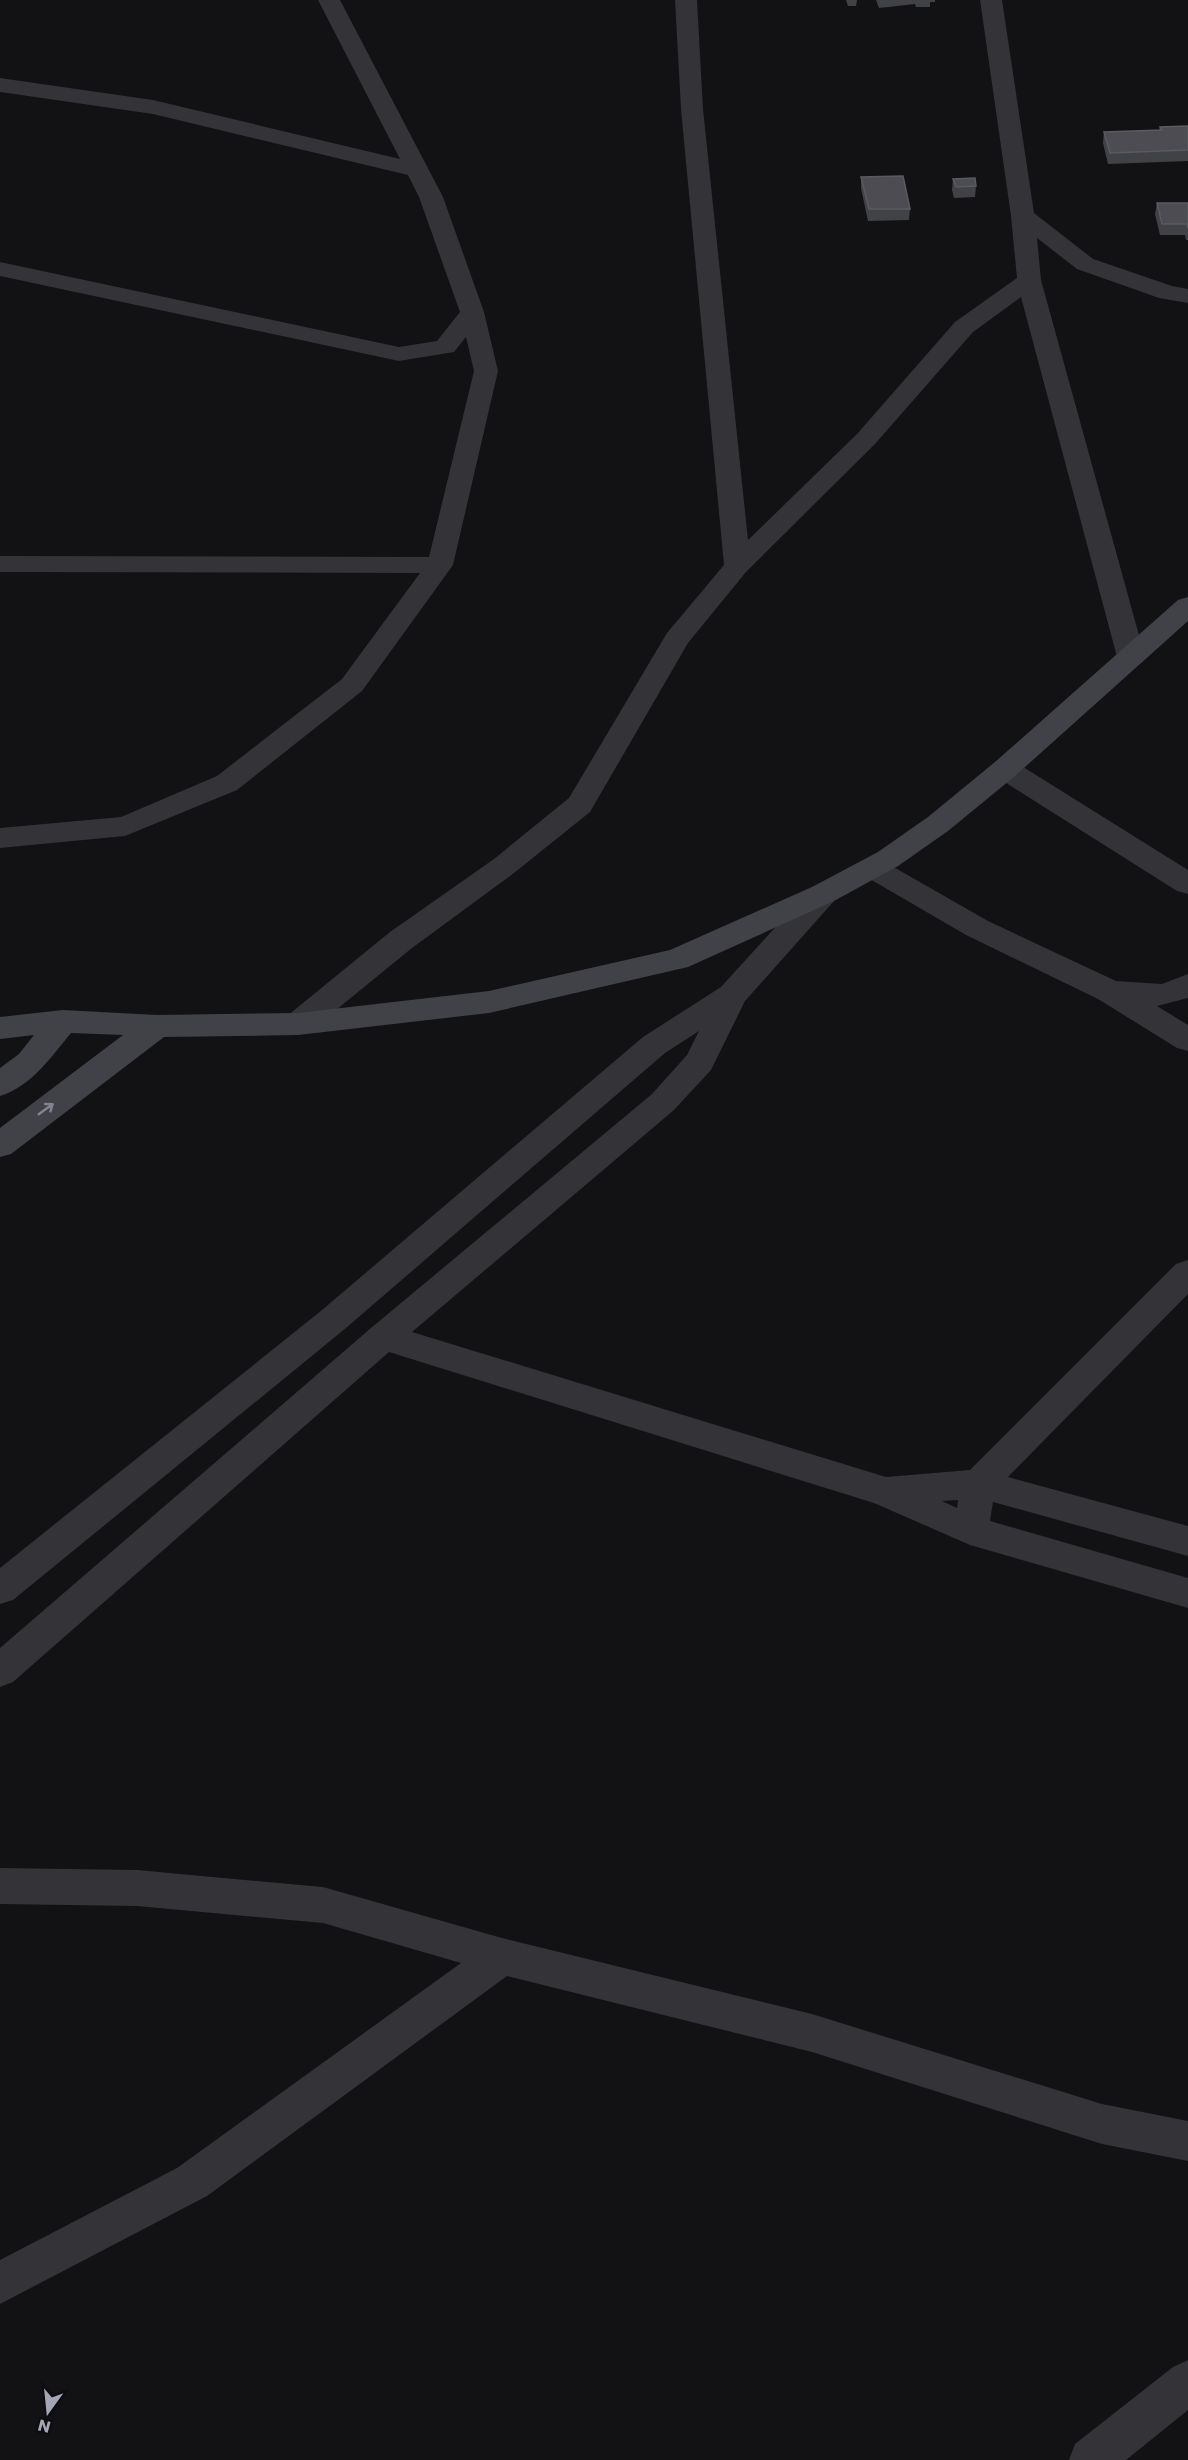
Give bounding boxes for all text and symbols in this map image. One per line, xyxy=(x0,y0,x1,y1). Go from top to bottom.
one-way arrow xyxy=(38,1103,54,1115)
north arrow xyxy=(18,2382,78,2442)
text: N xyxy=(35,2413,53,2439)

